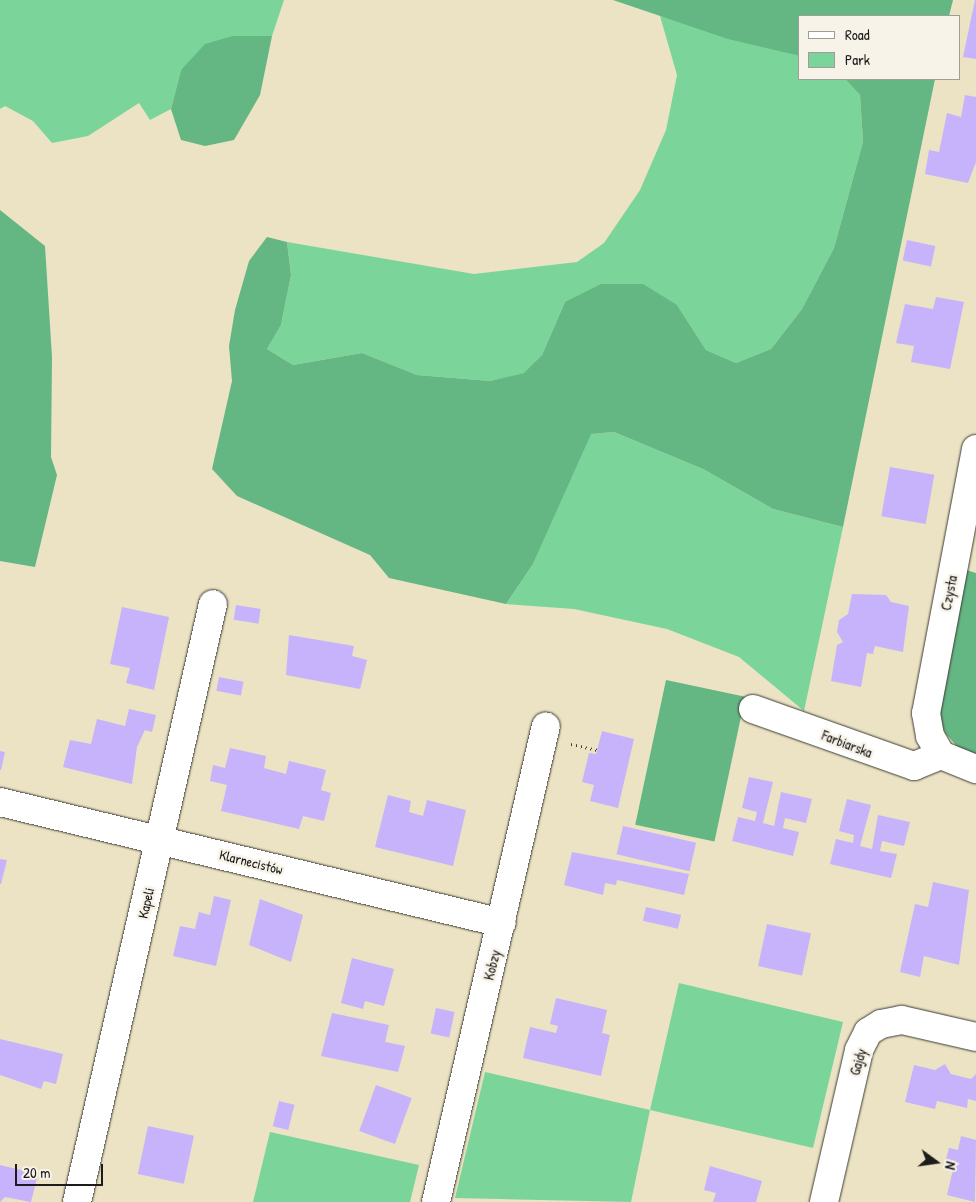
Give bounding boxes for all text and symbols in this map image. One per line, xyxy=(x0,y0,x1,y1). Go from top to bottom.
legend xyxy=(798,15,961,80)
text: Road xyxy=(845,24,870,45)
text: Park xyxy=(845,49,870,70)
street label: Czysta xyxy=(937,574,961,612)
street label: Farbiarska xyxy=(819,727,875,761)
street label: Klarnecistów xyxy=(218,846,284,878)
street label: Kapeli xyxy=(134,886,158,920)
street label: Kobzy xyxy=(480,948,504,982)
street label: Gajdy xyxy=(846,1047,870,1077)
north arrow xyxy=(911,1137,961,1187)
scale bar xyxy=(18,1154,105,1186)
text: N xyxy=(941,1160,961,1172)
text: 20 m xyxy=(23,1162,50,1183)

